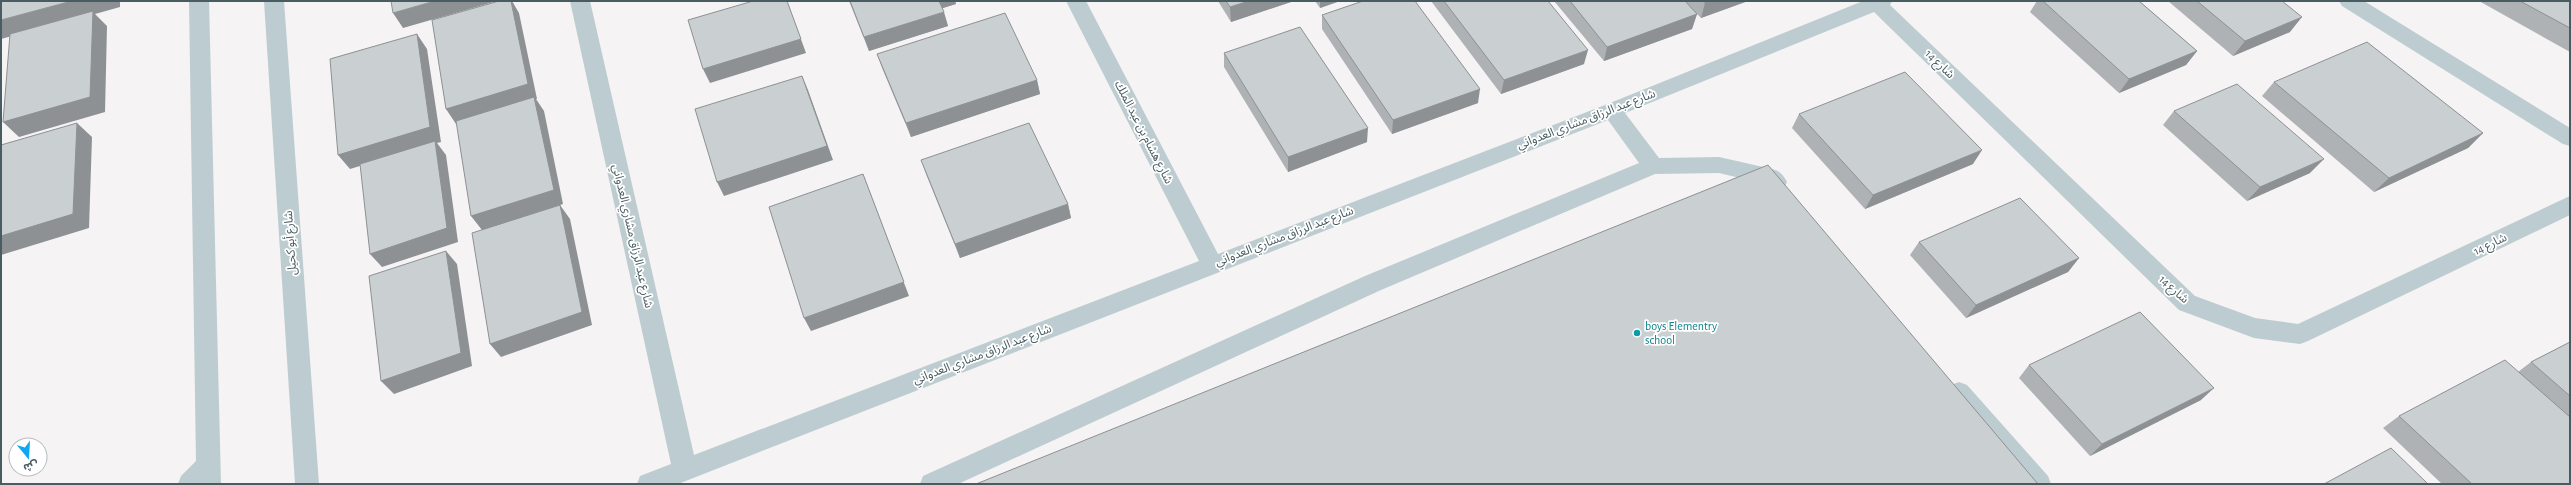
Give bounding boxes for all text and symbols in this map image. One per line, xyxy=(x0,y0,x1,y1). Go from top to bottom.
street label: شارع 14 xyxy=(1921,47,1957,83)
street label: شارع هشام بن عبد الملك xyxy=(1110,79,1175,187)
street label: شارع عبد الرزاق مشاري العدواني xyxy=(1515,87,1658,155)
street label: شارع عبد الرزاق مشاري العدواني xyxy=(607,163,655,310)
street label: شارع عبد الرزاق مشاري العدواني xyxy=(1213,204,1356,272)
street label: شارع أبو كحيل xyxy=(280,210,301,276)
street label: شارع 14 xyxy=(2472,231,2510,260)
street label: شارع 14 xyxy=(2155,273,2191,307)
place label: boys Elementry school xyxy=(1645,320,1717,346)
street label: شارع عبد الرزاق مشاري العدواني xyxy=(911,322,1054,390)
marker: boys Elementry school xyxy=(1632,328,1642,338)
north arrow xyxy=(8,437,48,477)
text: ش xyxy=(22,458,40,474)

